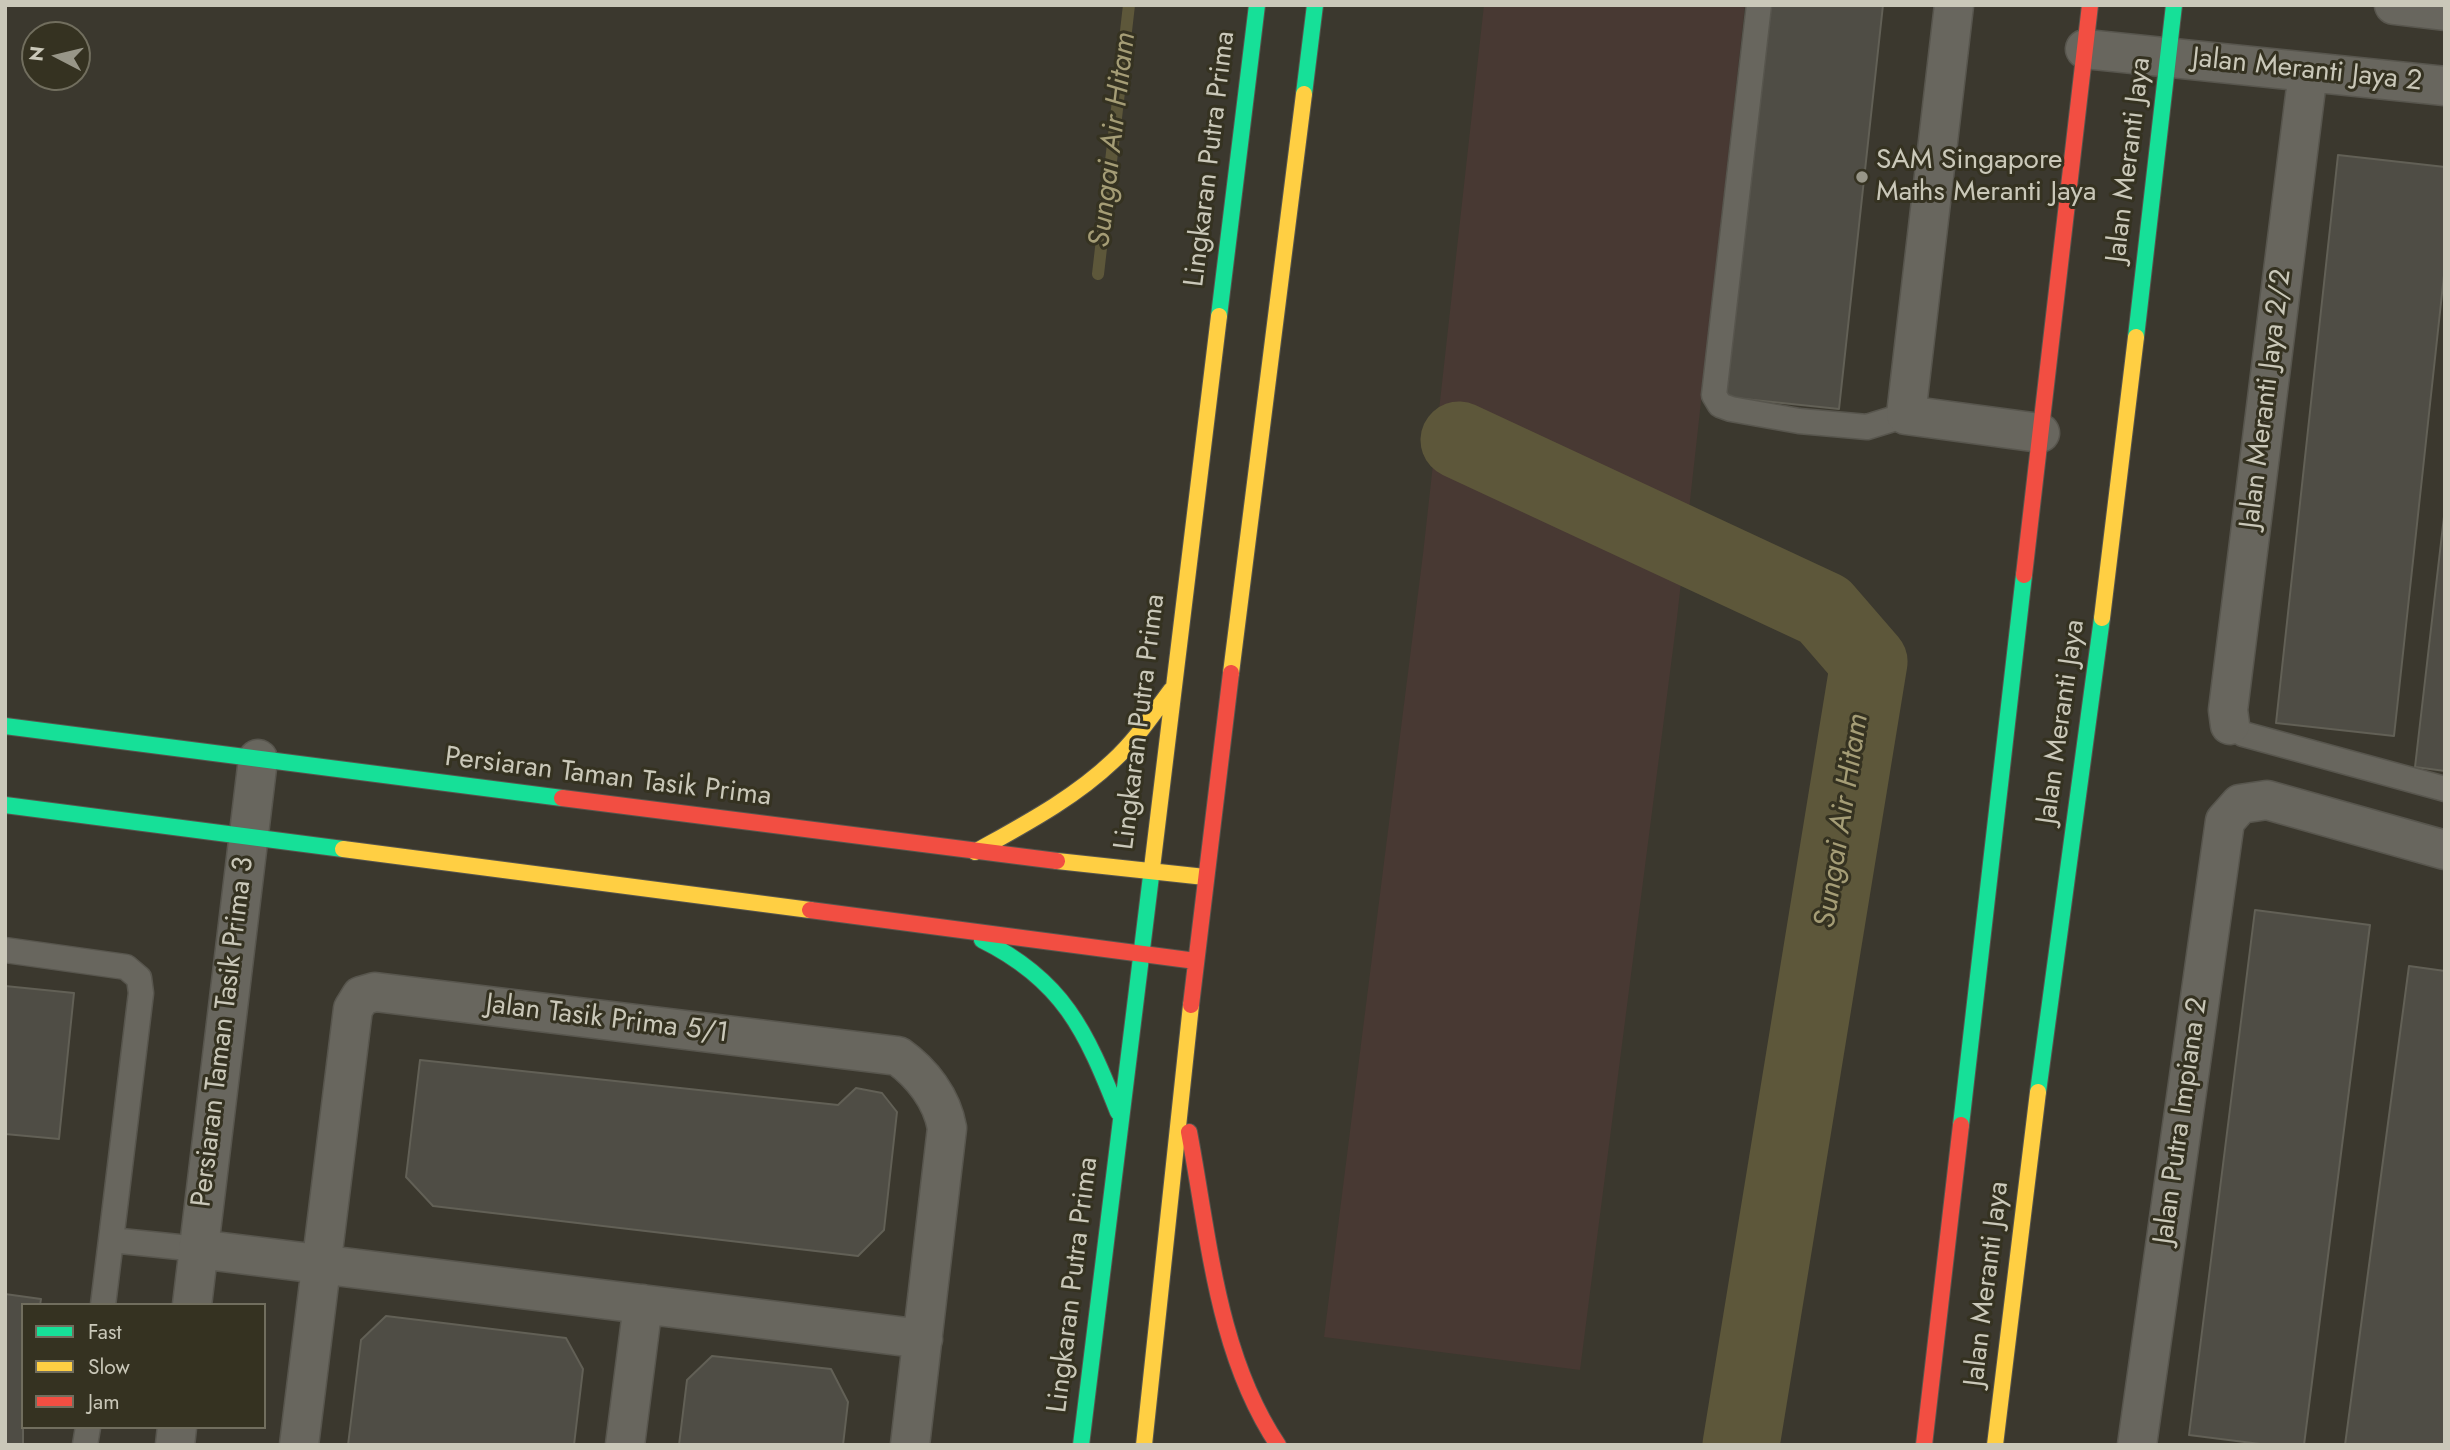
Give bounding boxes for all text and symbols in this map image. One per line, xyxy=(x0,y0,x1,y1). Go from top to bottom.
north arrow xyxy=(21,21,91,91)
street label: Lingkaran Putra Prima xyxy=(1179,29,1243,289)
water label: Sungai Air Hitam xyxy=(1083,30,1145,250)
street label: Jalan Meranti Jaya 2 xyxy=(2191,42,2423,100)
text: N xyxy=(22,44,51,63)
street label: Jalan Meranti Jaya xyxy=(2101,56,2159,264)
place label: SAM Singapore Maths Meranti Jaya xyxy=(1876,144,2096,210)
marker: SAM Singapore Maths Meranti Jaya xyxy=(1854,169,1870,185)
street label: Jalan Meranti Jaya 2/2 xyxy=(2234,267,2300,531)
street label: Lingkaran Putra Prima xyxy=(1109,592,1173,852)
street label: Jalan Meranti Jaya xyxy=(2031,618,2093,826)
water label: Sungai Air Hitam xyxy=(1808,711,1878,931)
street label: Persiaran Taman Tasik Prima xyxy=(443,741,773,815)
street label: Persiaran Taman Tasik Prima 3 xyxy=(186,855,262,1209)
street label: Jalan Tasik Prima 5/1 xyxy=(484,988,730,1052)
street label: Jalan Putra Impiana 2 xyxy=(2148,995,2216,1247)
street label: Lingkaran Putra Prima xyxy=(1042,1155,1106,1415)
street label: Jalan Meranti Jaya xyxy=(1959,1180,2017,1388)
legend xyxy=(21,1303,266,1429)
text: Fast xyxy=(88,1317,121,1347)
text: Slow xyxy=(88,1352,130,1382)
text: Jam xyxy=(88,1387,120,1417)

